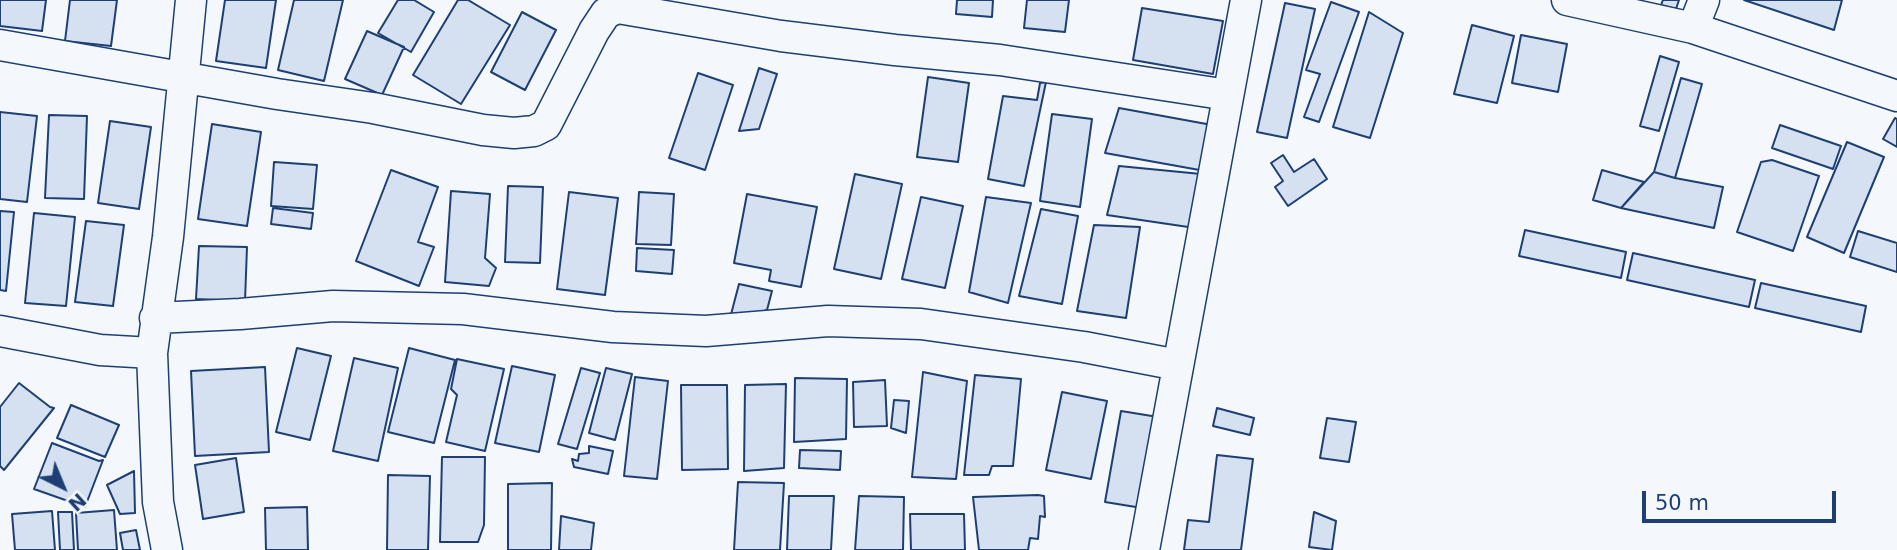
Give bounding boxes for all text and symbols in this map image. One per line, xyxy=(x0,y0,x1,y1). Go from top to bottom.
north arrow xyxy=(28,452,98,522)
scale bar xyxy=(1645,476,1839,520)
text: N xyxy=(64,489,91,516)
text: 50 m xyxy=(1655,491,1709,515)

